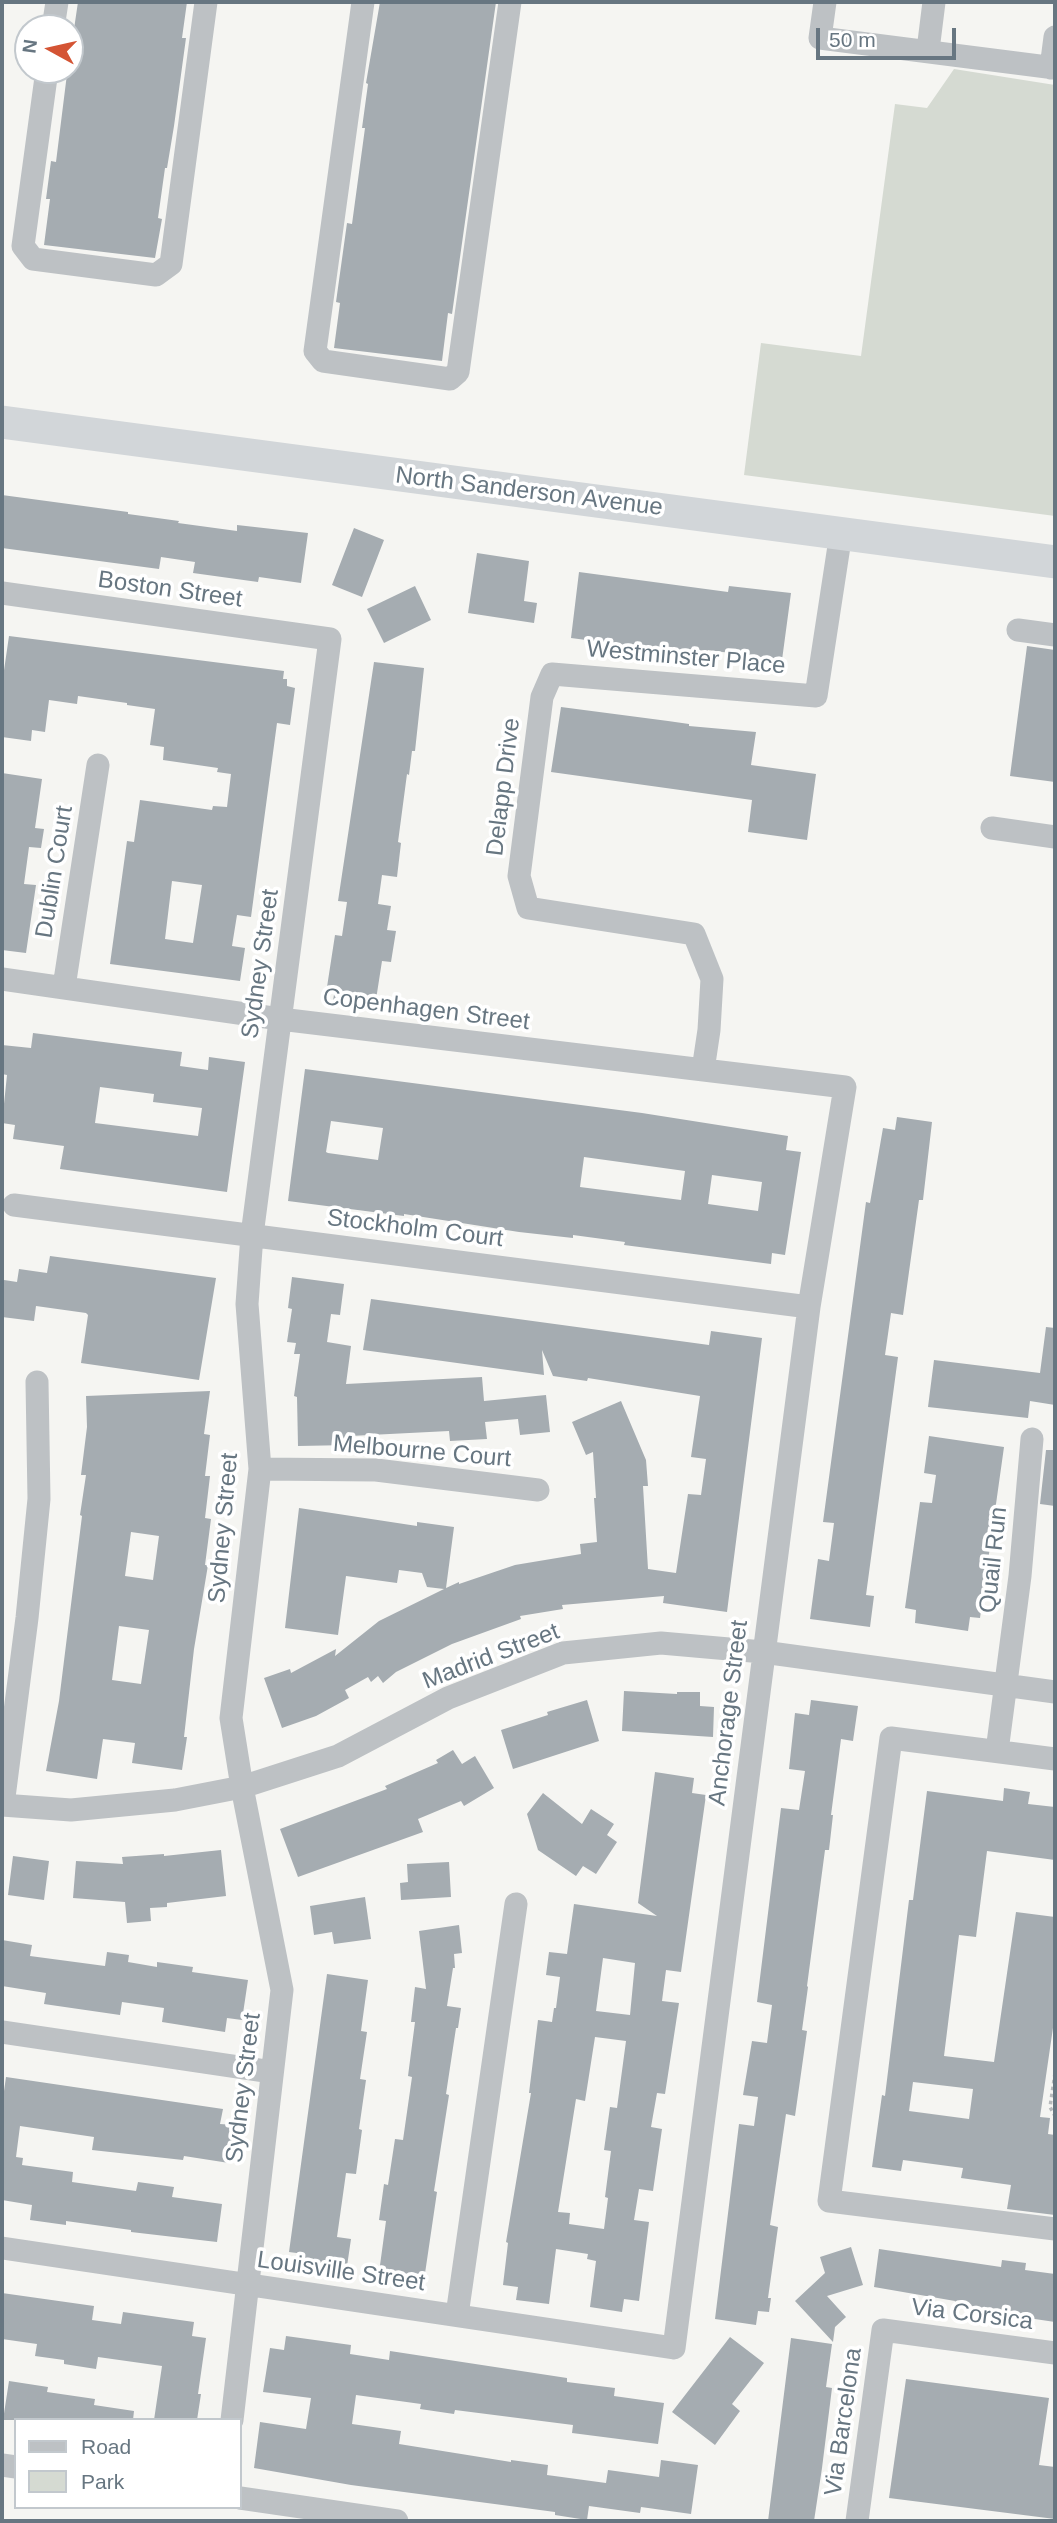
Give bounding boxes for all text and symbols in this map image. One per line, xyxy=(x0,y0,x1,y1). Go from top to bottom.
north arrow xyxy=(14,14,84,84)
scale bar xyxy=(819,14,959,58)
text: 50 m xyxy=(829,28,876,51)
text: N xyxy=(18,38,41,55)
street label: North Sanderson Avenue xyxy=(394,461,664,523)
street label: Boston Street xyxy=(96,566,244,614)
street label: Westminster Place xyxy=(585,635,787,681)
street label: Delapp Drive xyxy=(481,716,527,858)
street label: Dublin Court xyxy=(30,804,80,940)
street label: Sydney Street xyxy=(236,887,286,1041)
street label: Copenhagen Street xyxy=(321,983,531,1037)
street label: Stockholm Court xyxy=(325,1204,505,1254)
street label: Melbourne Court xyxy=(332,1430,512,1474)
street label: Sydney Street xyxy=(203,1452,245,1604)
street label: Quail Run xyxy=(974,1505,1014,1615)
street label: Madrid Street xyxy=(419,1618,563,1696)
street label: Anchorage Street xyxy=(703,1619,755,1807)
street label: Sydney Street xyxy=(221,2011,267,2165)
street label: Louisville Street xyxy=(255,2246,427,2298)
street label: Via Corsica xyxy=(910,2293,1034,2337)
street label: Via Barcelona xyxy=(819,2346,869,2498)
legend xyxy=(14,2418,242,2509)
text: Road xyxy=(81,2435,131,2458)
text: Park xyxy=(81,2470,124,2493)

